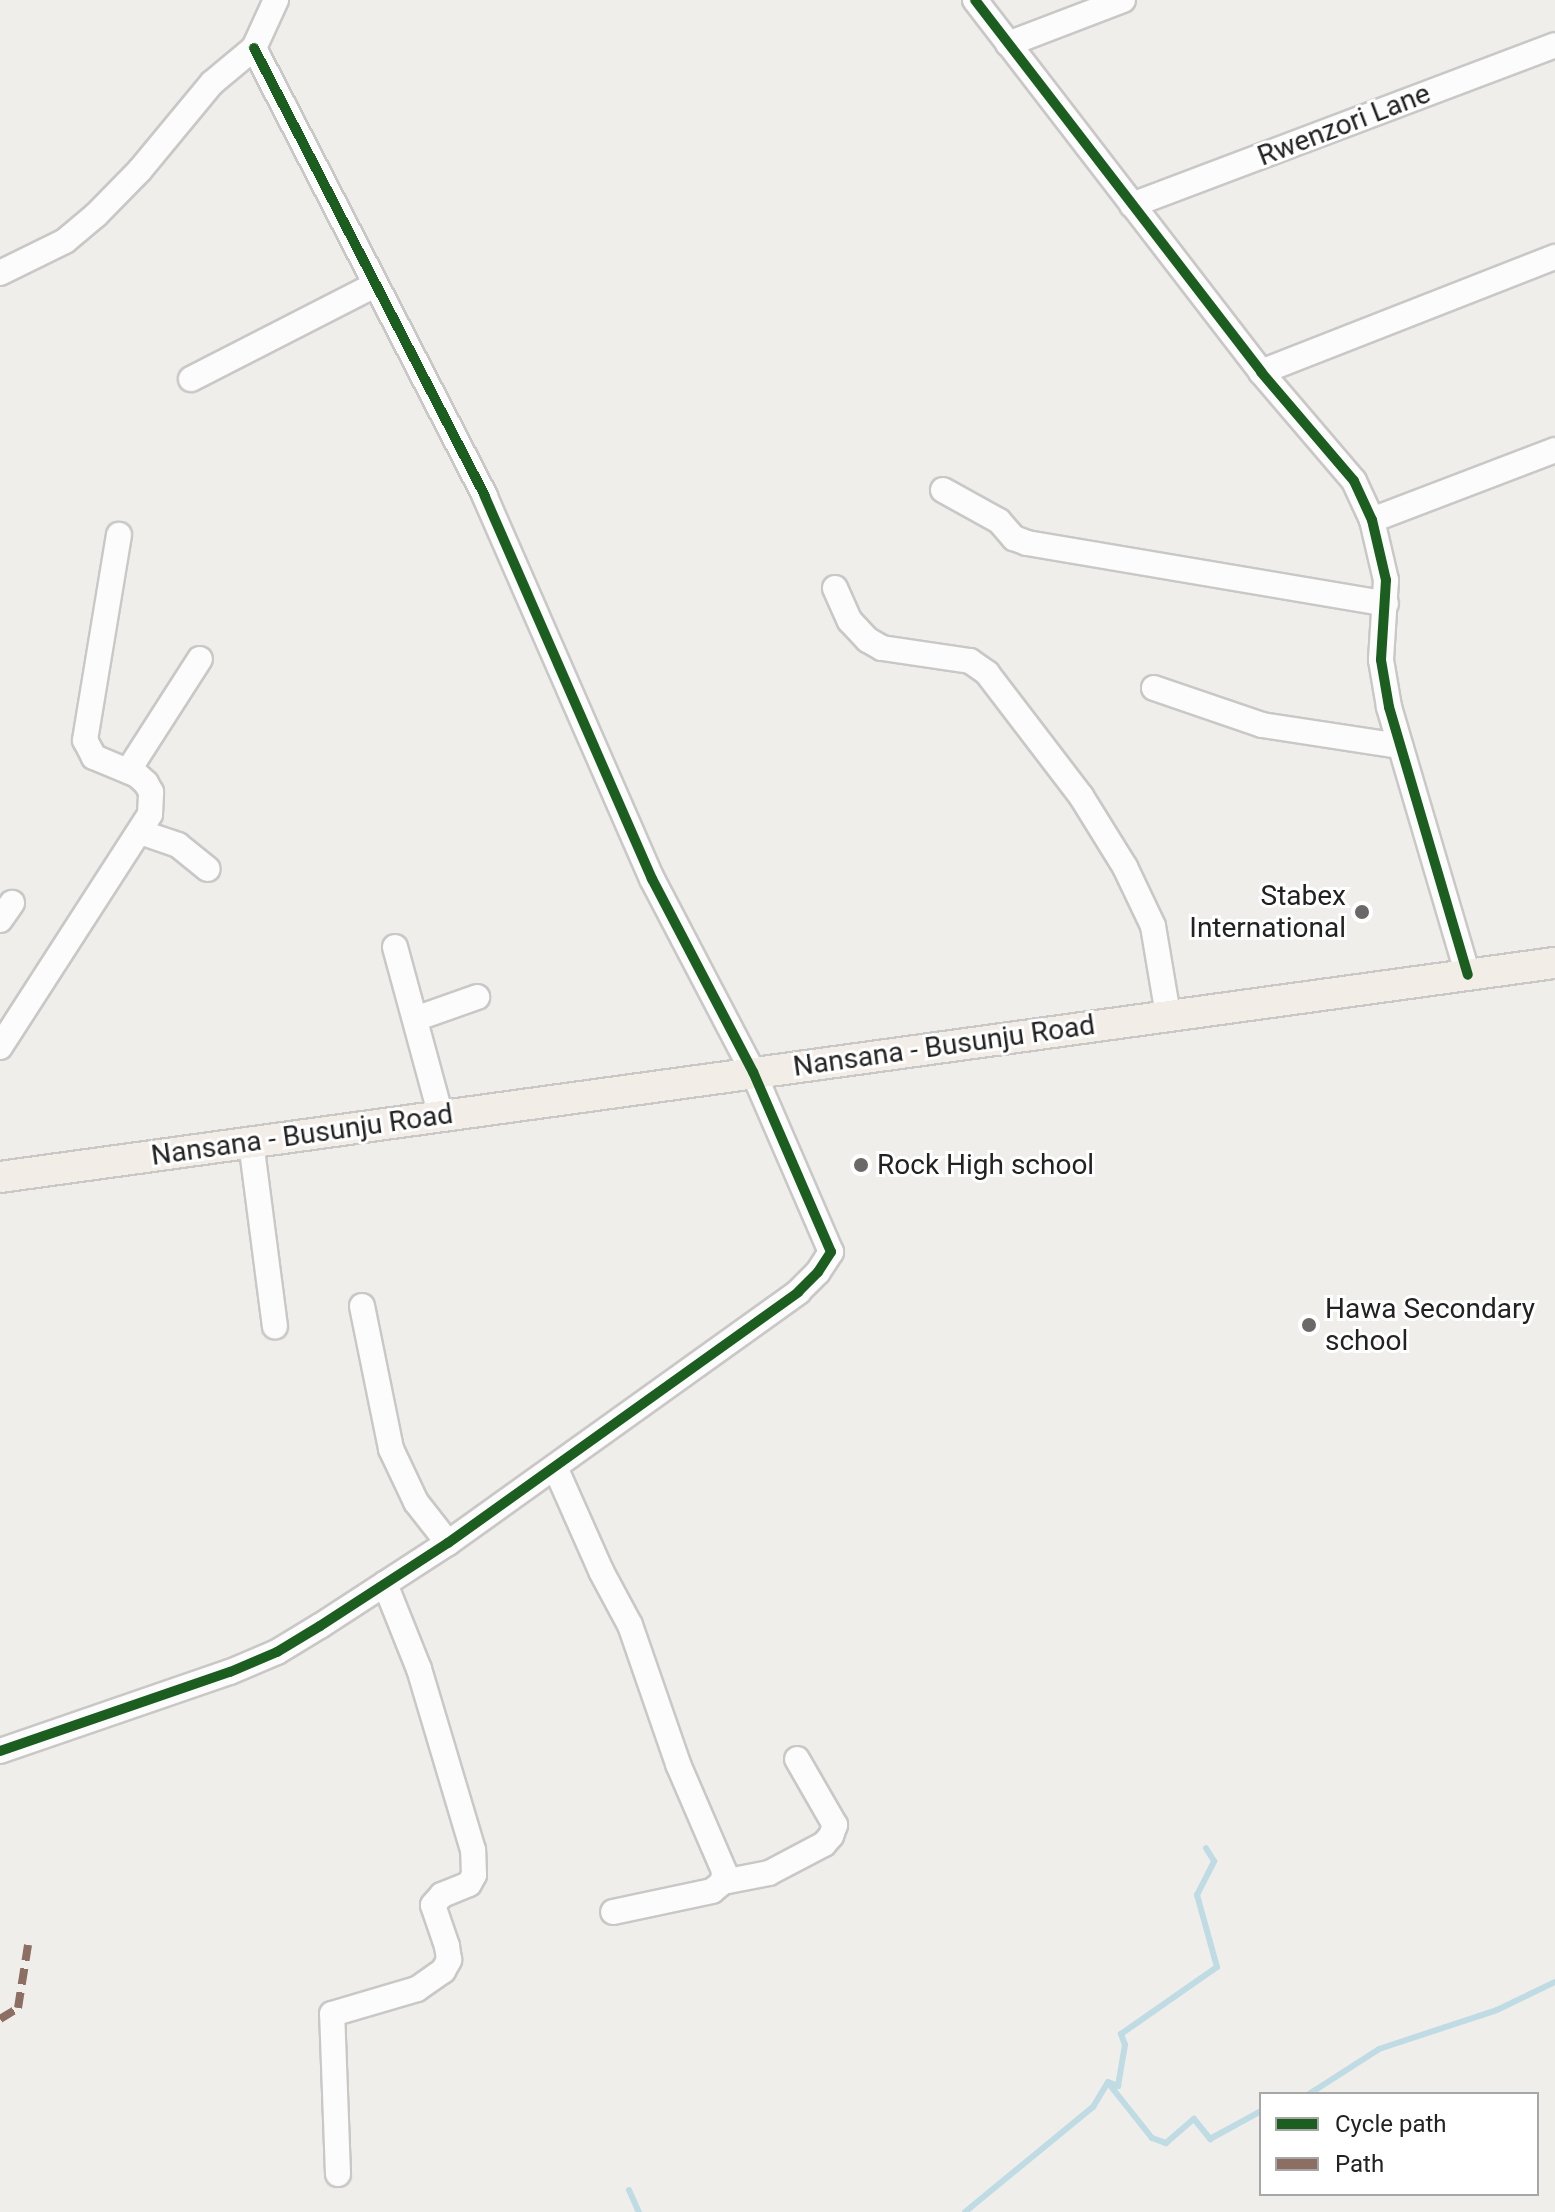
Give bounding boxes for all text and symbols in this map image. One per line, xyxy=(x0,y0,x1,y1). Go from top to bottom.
street label: Rwenzori Lane xyxy=(1253,77,1435,173)
place label: Stabex International xyxy=(1189,879,1346,945)
marker: Stabex International xyxy=(1353,903,1371,921)
street label: Nansana - Busunju Road xyxy=(791,1008,1097,1084)
street label: Nansana - Busunju Road xyxy=(149,1097,455,1173)
place label: Rock High school xyxy=(877,1148,1094,1182)
marker: Rock High school xyxy=(852,1156,870,1174)
place label: Hawa Secondary school xyxy=(1325,1292,1535,1358)
marker: Hawa Secondary school xyxy=(1300,1316,1318,1334)
legend xyxy=(1259,2092,1539,2196)
text: Cycle path xyxy=(1335,2110,1447,2138)
text: Path xyxy=(1335,2150,1384,2178)

